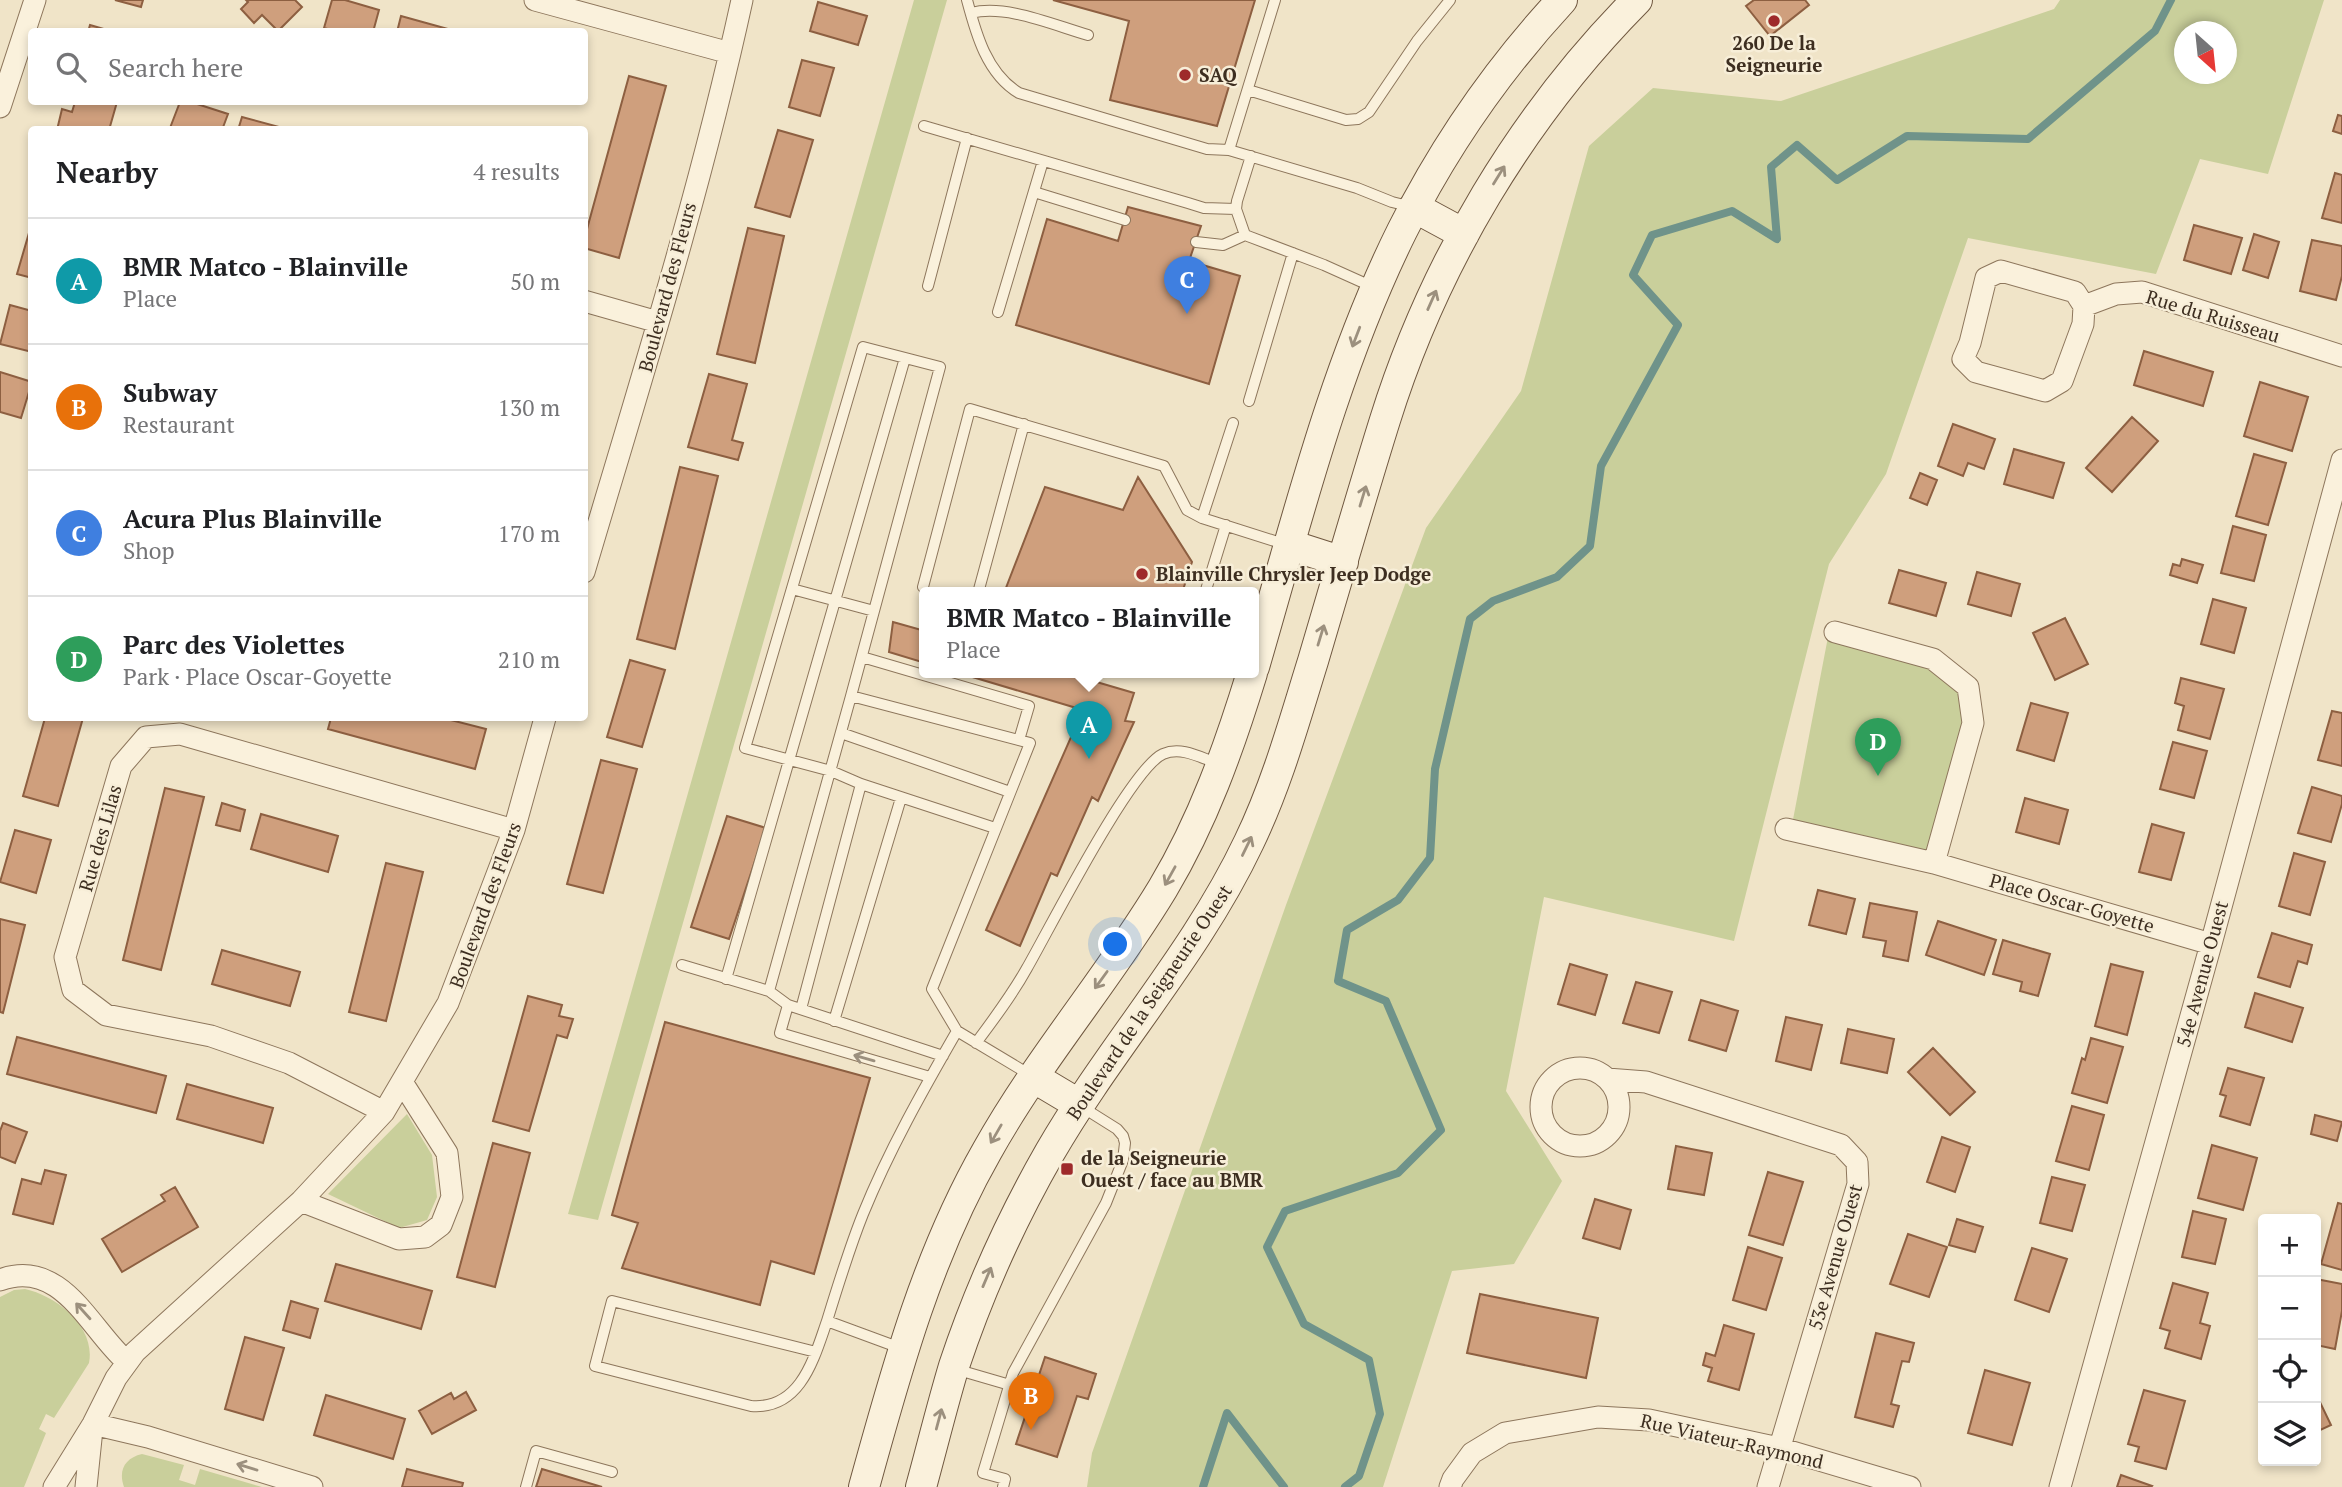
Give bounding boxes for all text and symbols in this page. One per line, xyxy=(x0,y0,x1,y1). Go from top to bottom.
marker: 260 De la Seigneurie xyxy=(1766,13,1782,29)
north arrow xyxy=(2174,21,2237,84)
search box xyxy=(28,28,588,105)
place label: 260 De la Seigneurie xyxy=(1726,30,1822,77)
icon: search xyxy=(52,48,90,86)
text: Search here xyxy=(108,50,243,84)
place label: SAQ xyxy=(1199,62,1237,87)
marker: SAQ xyxy=(1177,67,1193,83)
text: Nearby xyxy=(56,152,158,192)
text: 4 results xyxy=(473,156,560,187)
one-way arrow xyxy=(1491,166,1506,185)
street label: Boulevard des Fleurs xyxy=(632,199,701,374)
text: BMR Matco - Blainville xyxy=(123,249,408,283)
pin: C xyxy=(1164,256,1210,314)
text: A xyxy=(71,266,87,297)
text: 50 m xyxy=(510,266,560,297)
text: Place xyxy=(123,283,177,314)
street label: Rue du Ruisseau xyxy=(2143,283,2283,348)
one-way arrow xyxy=(1425,290,1439,311)
one-way arrow xyxy=(1349,325,1362,347)
text: Subway xyxy=(123,375,217,409)
text: B xyxy=(72,392,86,423)
text: 130 m xyxy=(498,392,560,423)
text: Restaurant xyxy=(123,409,235,440)
one-way arrow xyxy=(1357,485,1370,507)
text: Acura Plus Blainville xyxy=(123,501,382,535)
text: C xyxy=(72,518,87,549)
text: 170 m xyxy=(498,518,560,549)
text: Shop xyxy=(123,535,175,566)
place label: Blainville Chrysler Jeep Dodge xyxy=(1156,561,1431,586)
marker: Blainville Chrysler Jeep Dodge xyxy=(1134,566,1150,582)
popup xyxy=(919,587,1259,678)
text: BMR Matco - Blainville xyxy=(946,600,1232,634)
one-way arrow xyxy=(1315,624,1328,646)
text: Parc des Violettes xyxy=(123,627,345,661)
text: Place xyxy=(946,634,1001,665)
text: D xyxy=(71,644,87,675)
text: 210 m xyxy=(498,644,560,675)
text: Park · Place Oscar-Goyette xyxy=(123,661,392,692)
pin: A xyxy=(1066,701,1112,759)
pin: D xyxy=(1855,718,1901,776)
street label: Rue des Lilas xyxy=(72,782,127,894)
street label: Boulevard des Fleurs xyxy=(443,818,526,991)
one-way arrow xyxy=(1241,836,1255,857)
one-way arrow xyxy=(1163,865,1177,885)
street label: Place Oscar-Goyette xyxy=(1987,867,2157,938)
street label: Boulevard de la Seigneurie Ouest xyxy=(1060,879,1237,1124)
street label: 54e Avenue Ouest xyxy=(2170,898,2233,1050)
your location xyxy=(1098,927,1132,961)
one-way arrow xyxy=(1094,970,1108,989)
one-way arrow xyxy=(854,1050,876,1063)
one-way arrow xyxy=(989,1124,1003,1144)
place label: de la Seigneurie Ouest / face au BMR xyxy=(1081,1145,1264,1192)
marker: de la Seigneurie Ouest / face au BMR xyxy=(1059,1161,1075,1177)
street label: 53e Avenue Ouest xyxy=(1802,1181,1867,1333)
map controls xyxy=(2258,1214,2321,1466)
button: + xyxy=(2258,1214,2321,1277)
one-way arrow xyxy=(982,1267,995,1289)
button: − xyxy=(2258,1277,2321,1340)
one-way arrow xyxy=(75,1302,91,1320)
button: locate xyxy=(2258,1340,2321,1403)
pin: B xyxy=(1008,1372,1054,1430)
button: layers xyxy=(2258,1403,2321,1466)
street label: Rue Viateur-Raymond xyxy=(1638,1407,1827,1474)
one-way arrow xyxy=(934,1408,947,1430)
one-way arrow xyxy=(236,1459,258,1472)

